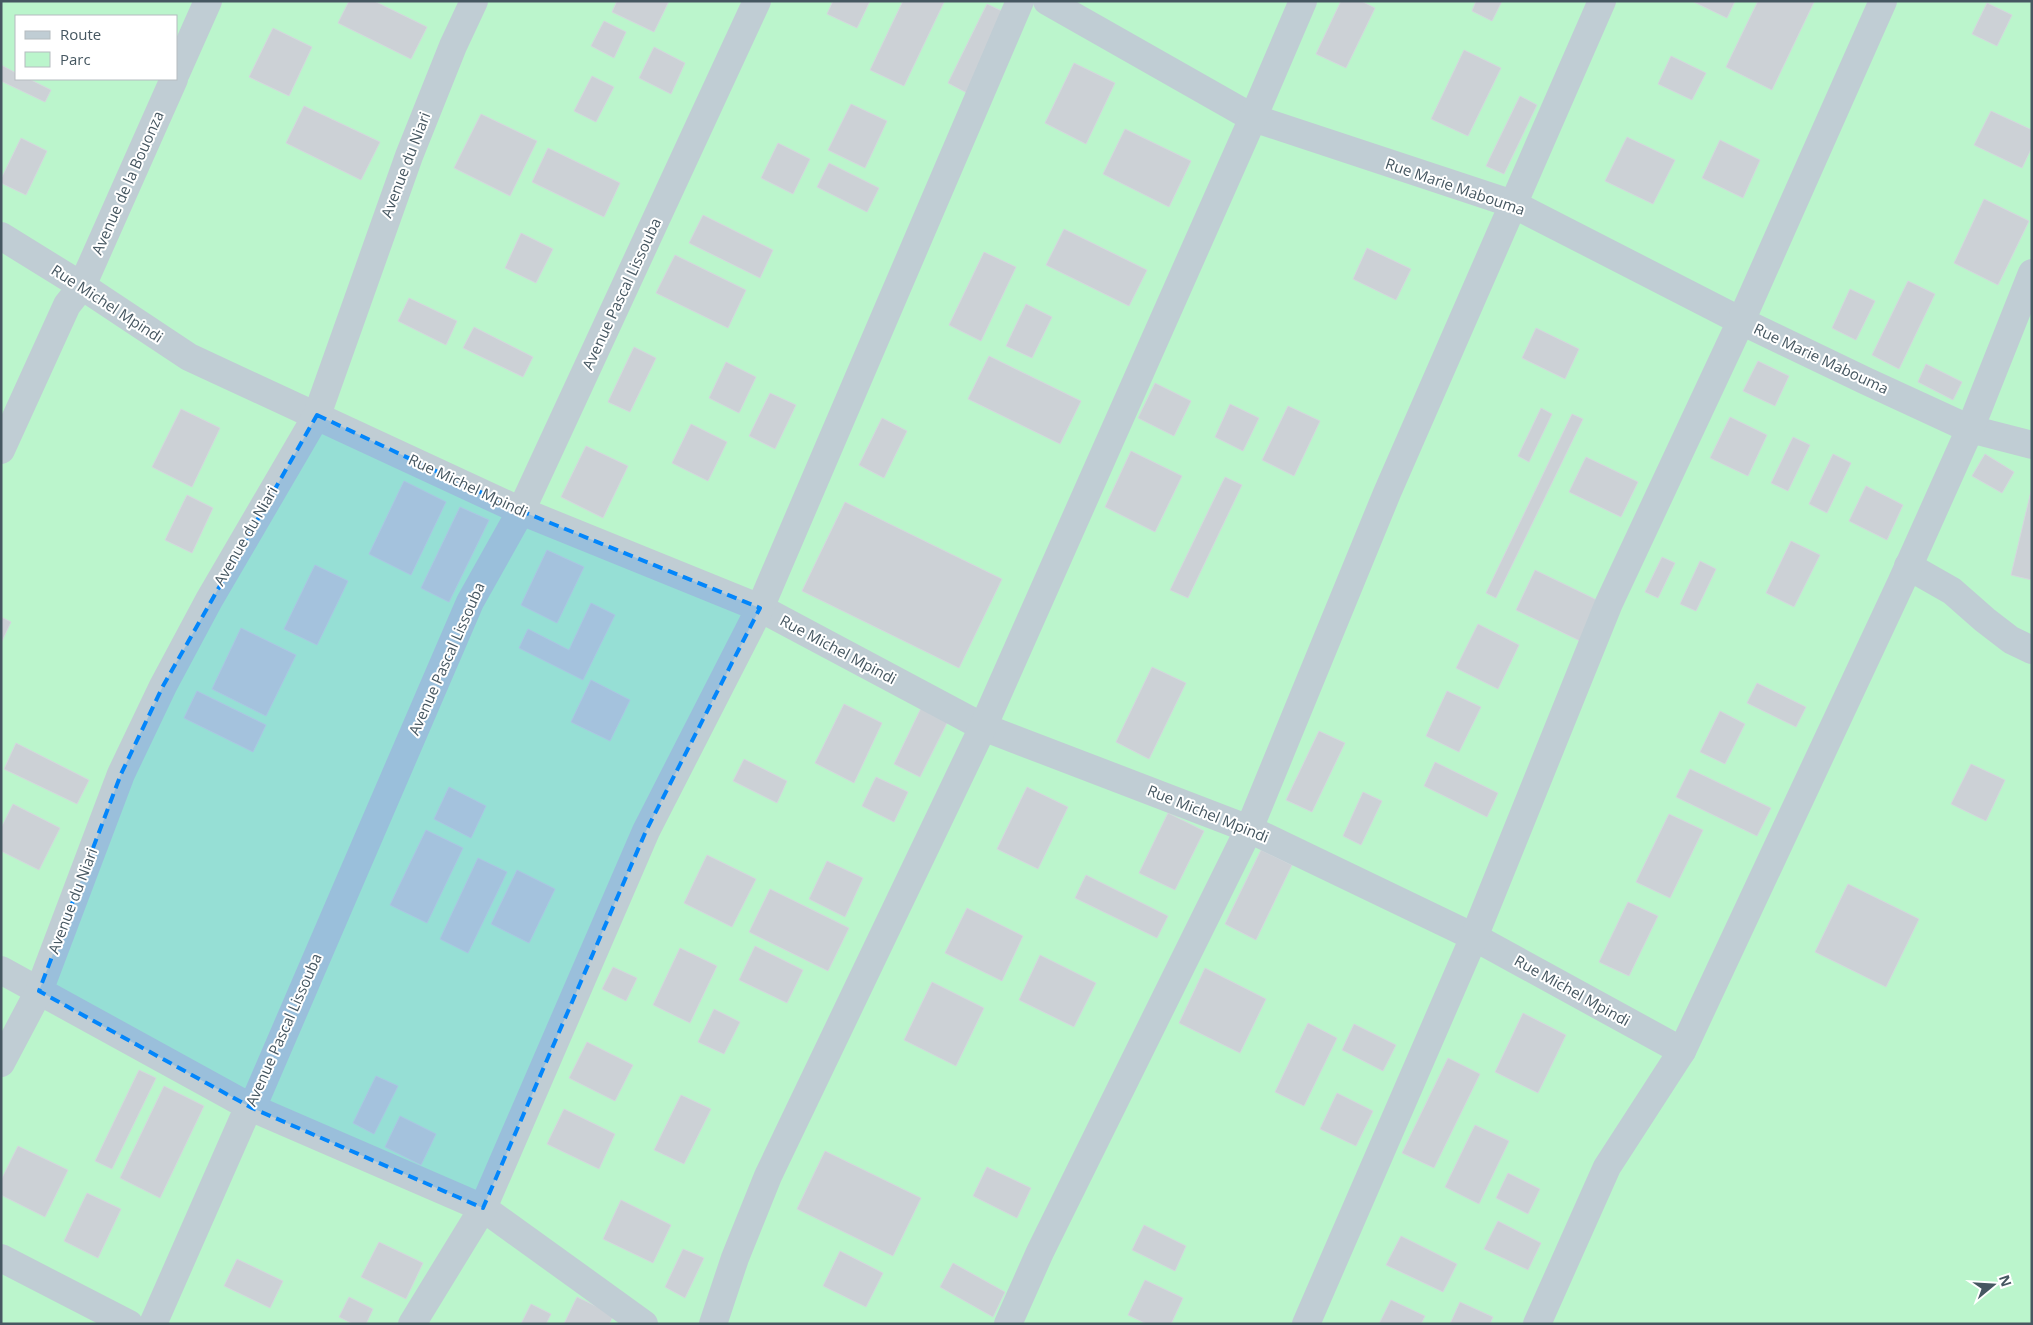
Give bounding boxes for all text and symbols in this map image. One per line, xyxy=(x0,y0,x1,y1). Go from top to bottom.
legend xyxy=(15,15,178,80)
text: Route xyxy=(60,24,101,44)
text: Parc xyxy=(60,49,91,69)
street label: Avenue de la Bouonza xyxy=(86,108,168,258)
street label: Avenue du Niari xyxy=(376,109,434,220)
street label: Rue Marie Mabouma xyxy=(1383,153,1528,219)
street label: Avenue Pascal Lissouba xyxy=(577,214,665,373)
street label: Rue Michel Mpindi xyxy=(48,260,167,347)
street label: Rue Marie Mabouma xyxy=(1751,318,1892,398)
street label: Rue Michel Mpindi xyxy=(406,449,531,521)
street label: Avenue du Niari xyxy=(209,482,282,589)
street label: Avenue Pascal Lissouba xyxy=(403,579,489,738)
street label: Rue Michel Mpindi xyxy=(777,610,900,688)
street label: Rue Michel Mpindi xyxy=(1145,780,1272,847)
street label: Avenue du Niari xyxy=(43,845,101,956)
street label: Avenue Pascal Lissouba xyxy=(240,950,326,1109)
street label: Rue Michel Mpindi xyxy=(1511,950,1634,1030)
north arrow xyxy=(1968,1260,2018,1310)
text: N xyxy=(1995,1272,2017,1289)

